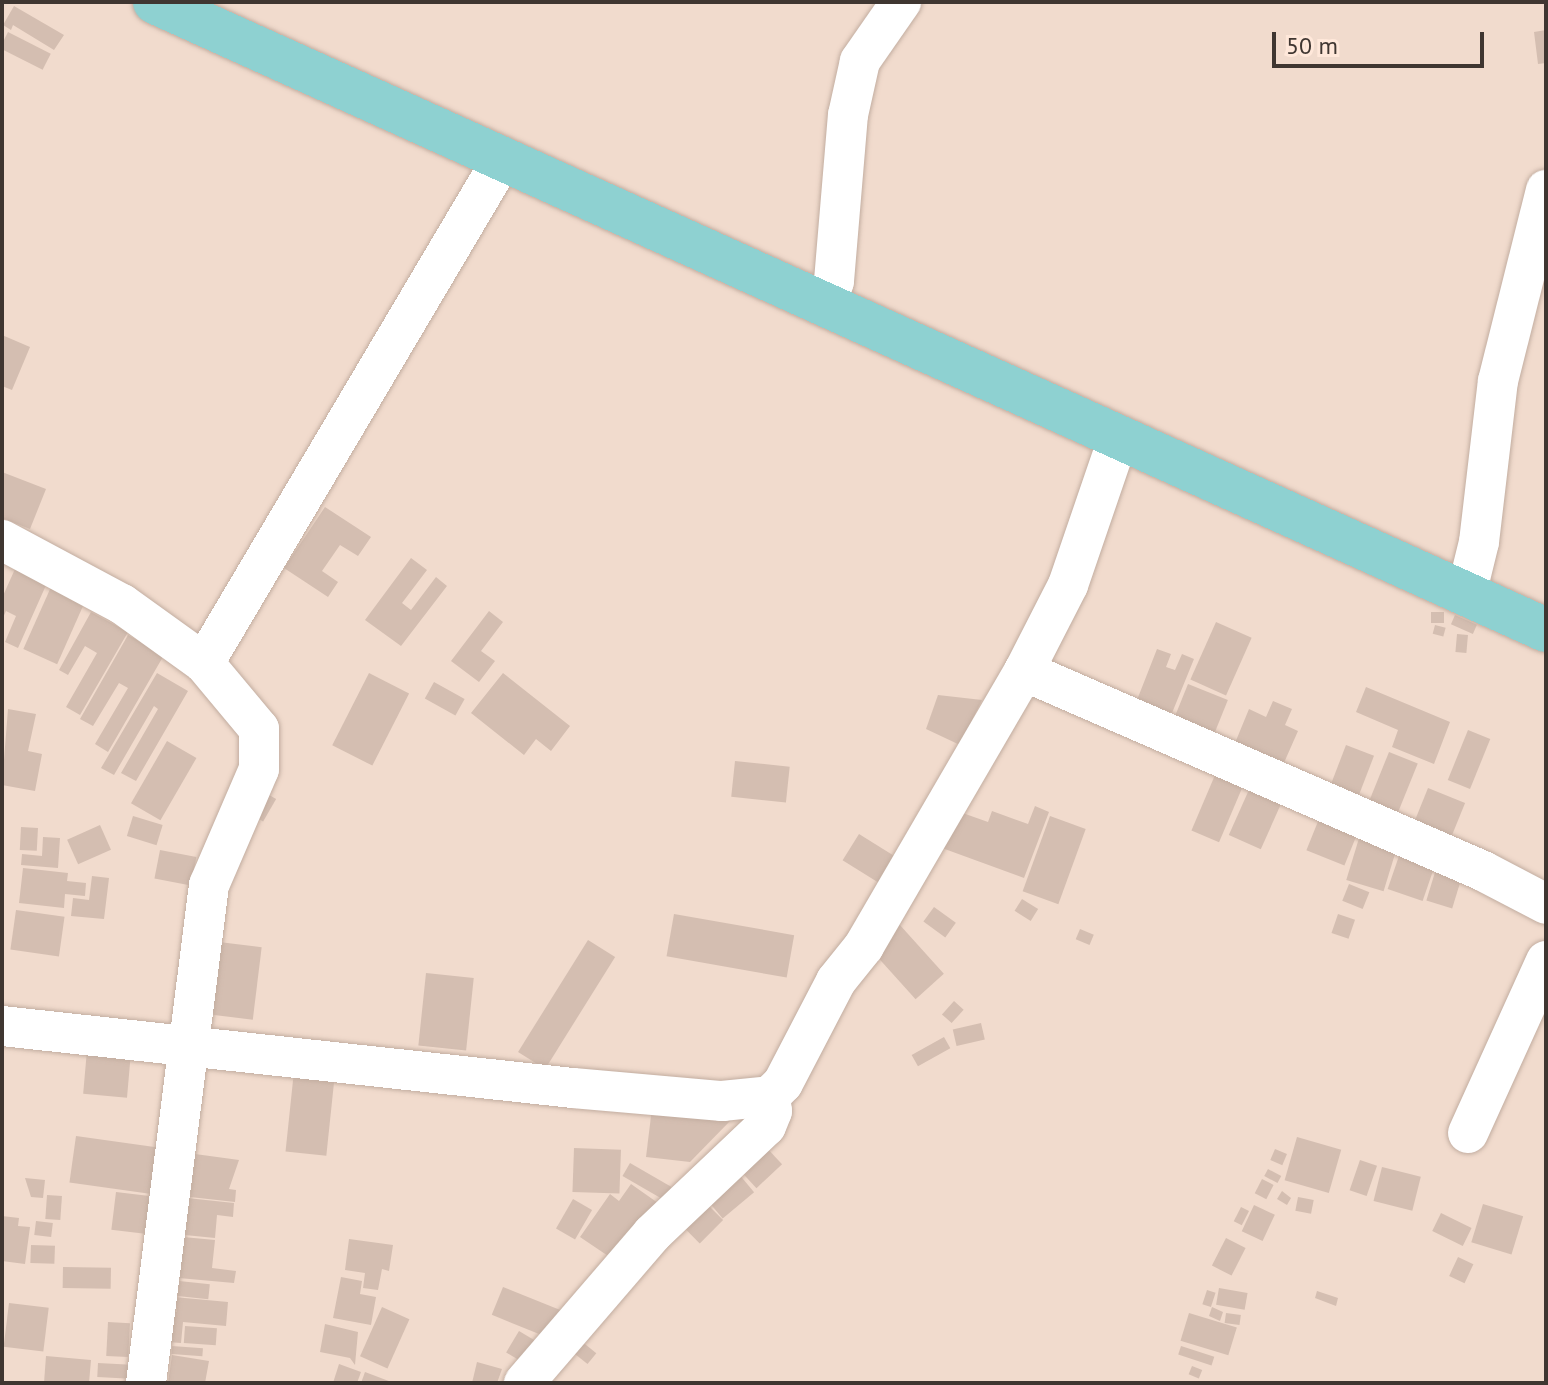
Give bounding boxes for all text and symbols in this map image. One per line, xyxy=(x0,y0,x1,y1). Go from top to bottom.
scale bar xyxy=(1276,16,1488,66)
text: 50 m xyxy=(1286,30,1338,61)

